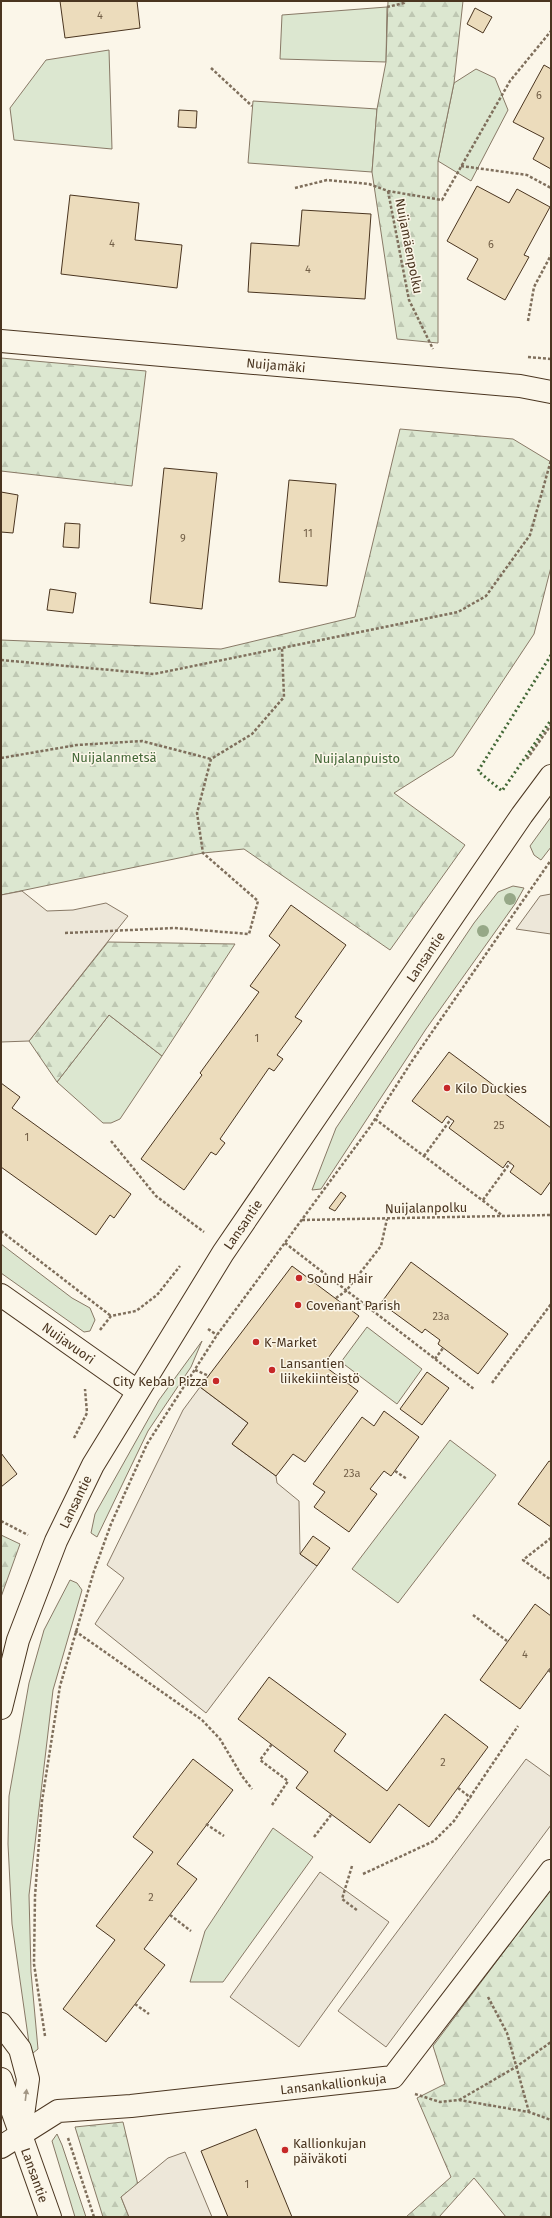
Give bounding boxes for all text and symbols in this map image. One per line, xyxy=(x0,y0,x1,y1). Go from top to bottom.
house number: 4 xyxy=(97,9,103,22)
house number: 6 xyxy=(536,89,542,102)
street label: Nuijamäenpolku xyxy=(392,197,426,295)
house number: 4 xyxy=(109,237,115,250)
house number: 6 xyxy=(488,238,494,251)
house number: 4 xyxy=(305,263,311,276)
street label: Nuijamäki xyxy=(246,355,306,375)
house number: 11 xyxy=(303,527,313,540)
house number: 9 xyxy=(180,532,186,545)
park label: Nuijalanmetsä xyxy=(71,750,157,765)
park label: Nuijalanpuisto xyxy=(314,751,400,766)
street label: Lansantie xyxy=(403,929,448,985)
house number: 1 xyxy=(255,1032,259,1045)
place label: Kilo Duckies xyxy=(455,1081,527,1096)
marker: Kilo Duckies xyxy=(442,1083,452,1093)
house number: 25 xyxy=(494,1119,505,1132)
house number: 1 xyxy=(25,1131,29,1144)
street label: Lansantie xyxy=(220,1197,265,1252)
street label: Nuijalanpolku xyxy=(385,1200,467,1216)
place label: Sound Hair xyxy=(307,1271,373,1286)
marker: Sound Hair xyxy=(294,1273,304,1283)
place label: Covenant Parish xyxy=(306,1298,401,1313)
marker: Covenant Parish xyxy=(293,1300,303,1310)
house number: 23a xyxy=(433,1310,449,1323)
street label: Nuijavuori xyxy=(40,1319,98,1367)
place label: K-Market xyxy=(264,1335,317,1350)
marker: K-Market xyxy=(251,1337,261,1347)
place label: Lansantien liikekiinteistö xyxy=(280,1356,360,1386)
marker: Lansantien liikekiinteistö xyxy=(267,1365,277,1375)
place label: City Kebab Pizza xyxy=(113,1374,208,1389)
marker: City Kebab Pizza xyxy=(211,1376,221,1386)
house number: 23a xyxy=(344,1467,360,1480)
street label: Lansantie xyxy=(56,1473,94,1531)
house number: 4 xyxy=(522,1648,528,1661)
house number: 2 xyxy=(440,1756,446,1769)
house number: 2 xyxy=(148,1891,154,1904)
street label: Lansankallionkuja xyxy=(279,2070,387,2097)
one-way arrow xyxy=(23,2089,29,2101)
place label: Kallionkujan päiväkoti xyxy=(293,2136,366,2166)
marker: Kallionkujan päiväkoti xyxy=(280,2145,290,2155)
street label: Lansantie xyxy=(18,2146,52,2205)
house number: 1 xyxy=(245,2178,249,2191)

